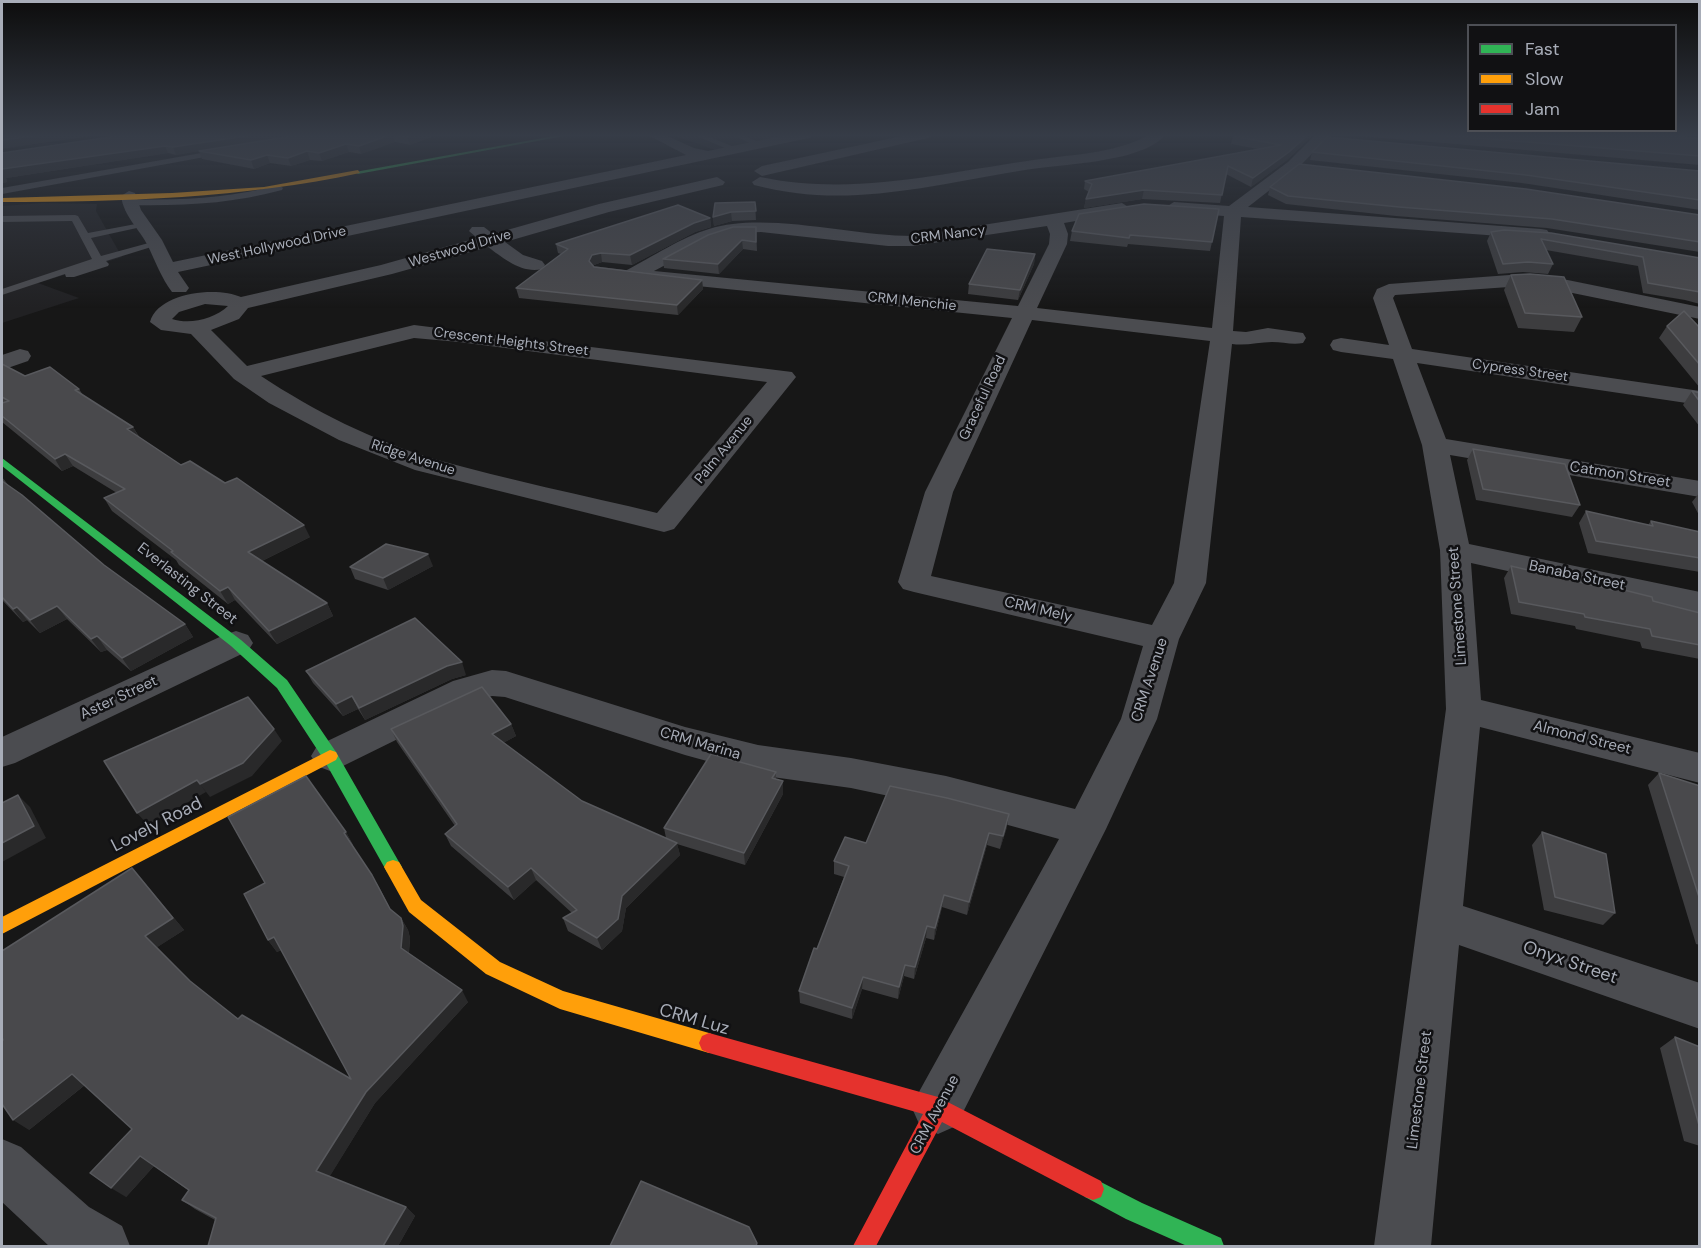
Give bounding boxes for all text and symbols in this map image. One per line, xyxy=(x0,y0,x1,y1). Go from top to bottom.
legend xyxy=(1467,24,1677,132)
text: Fast xyxy=(1525,37,1560,61)
text: Slow xyxy=(1525,67,1564,91)
text: Jam xyxy=(1525,97,1560,121)
street label: CRM Nancy xyxy=(910,222,986,248)
street label: West Hollywood Drive xyxy=(206,223,348,269)
street label: Westwood Drive xyxy=(407,226,513,272)
street label: CRM Menchie xyxy=(867,289,957,315)
street label: Crescent Heights Street xyxy=(433,324,589,360)
street label: Graceful Road xyxy=(956,353,1010,443)
street label: Cypress Street xyxy=(1471,356,1569,386)
street label: Palm Avenue xyxy=(692,413,756,487)
street label: Ridge Avenue xyxy=(369,437,457,479)
street label: Catmon Street xyxy=(1568,458,1672,492)
street label: Everlasting Street xyxy=(133,539,241,629)
street label: Limestone Street xyxy=(1445,546,1471,666)
street label: Banaba Street xyxy=(1527,557,1627,595)
street label: CRM Mely xyxy=(1002,593,1074,627)
street label: CRM Avenue xyxy=(1128,636,1172,724)
street label: Aster Street xyxy=(77,672,161,724)
street label: Almond Street xyxy=(1531,717,1633,759)
street label: CRM Marina xyxy=(658,724,742,764)
street label: Lovely Road xyxy=(108,793,206,857)
street label: Onyx Street xyxy=(1520,937,1620,989)
street label: CRM Luz xyxy=(657,1000,731,1040)
street label: Limestone Street xyxy=(1404,1030,1436,1150)
street label: CRM Avenue xyxy=(907,1072,963,1158)

